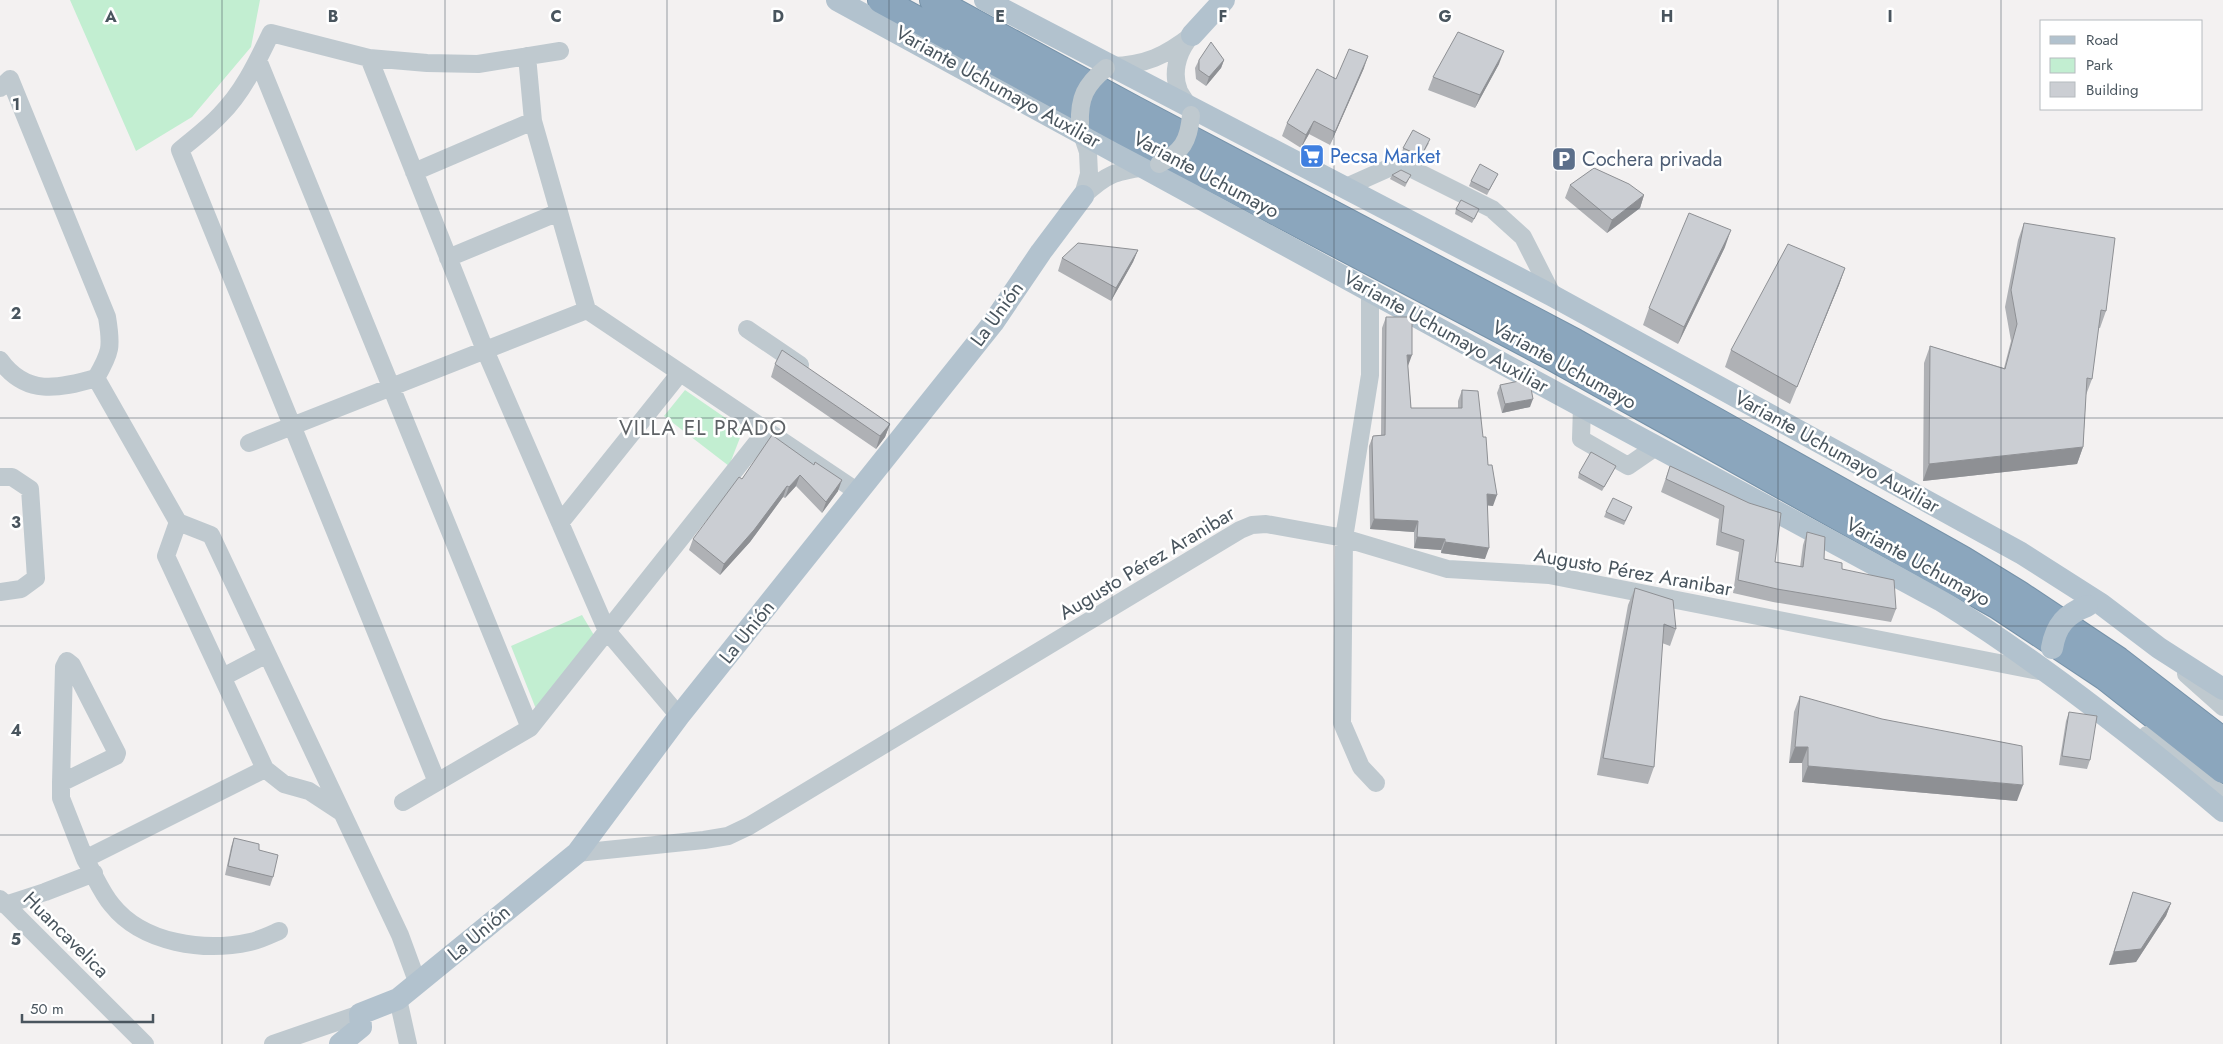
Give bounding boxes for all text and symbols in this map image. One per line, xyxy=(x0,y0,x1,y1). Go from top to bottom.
text: A xyxy=(104,5,117,28)
text: B xyxy=(328,5,338,28)
text: C xyxy=(550,5,562,28)
text: D xyxy=(772,5,784,28)
text: E xyxy=(995,5,1005,28)
text: F xyxy=(1219,5,1227,28)
text: G xyxy=(1438,5,1452,28)
text: H xyxy=(1661,5,1673,28)
text: I xyxy=(1887,5,1893,28)
street label: Variante Uchumayo Auxiliar xyxy=(890,18,1106,156)
legend xyxy=(2040,20,2203,110)
text: Road xyxy=(2086,29,2118,51)
text: Park xyxy=(2086,54,2113,76)
text: Building xyxy=(2086,79,2138,101)
text: 1 xyxy=(12,93,20,116)
street label: Variante Uchumayo xyxy=(1128,124,1284,226)
place label: Pecsa Market xyxy=(1330,142,1440,171)
supermarket icon: Pecsa Market xyxy=(1299,143,1325,169)
place label: Cochera privada xyxy=(1582,145,1722,174)
parking icon: Cochera privada xyxy=(1551,146,1577,172)
street label: Variante Uchumayo Auxiliar xyxy=(1338,263,1554,401)
street label: La Unión xyxy=(963,275,1031,353)
text: 2 xyxy=(11,302,21,325)
street label: Variante Uchumayo xyxy=(1486,313,1642,417)
street label: Variante Uchumayo Auxiliar xyxy=(1729,383,1945,521)
district label: VILLA EL PRADO xyxy=(619,413,787,443)
street label: Augusto Pérez Aranibar xyxy=(1054,499,1241,627)
street label: Variante Uchumayo xyxy=(1840,510,1996,614)
text: 3 xyxy=(11,511,21,534)
street label: Augusto Pérez Aranibar xyxy=(1532,540,1734,604)
street label: La Unión xyxy=(712,594,782,670)
text: 4 xyxy=(10,719,22,742)
street label: Huancavelica xyxy=(16,885,116,985)
street label: La Unión xyxy=(441,898,517,968)
text: 5 xyxy=(11,928,21,951)
scale bar xyxy=(22,992,154,1024)
text: 50 m xyxy=(30,998,64,1020)

